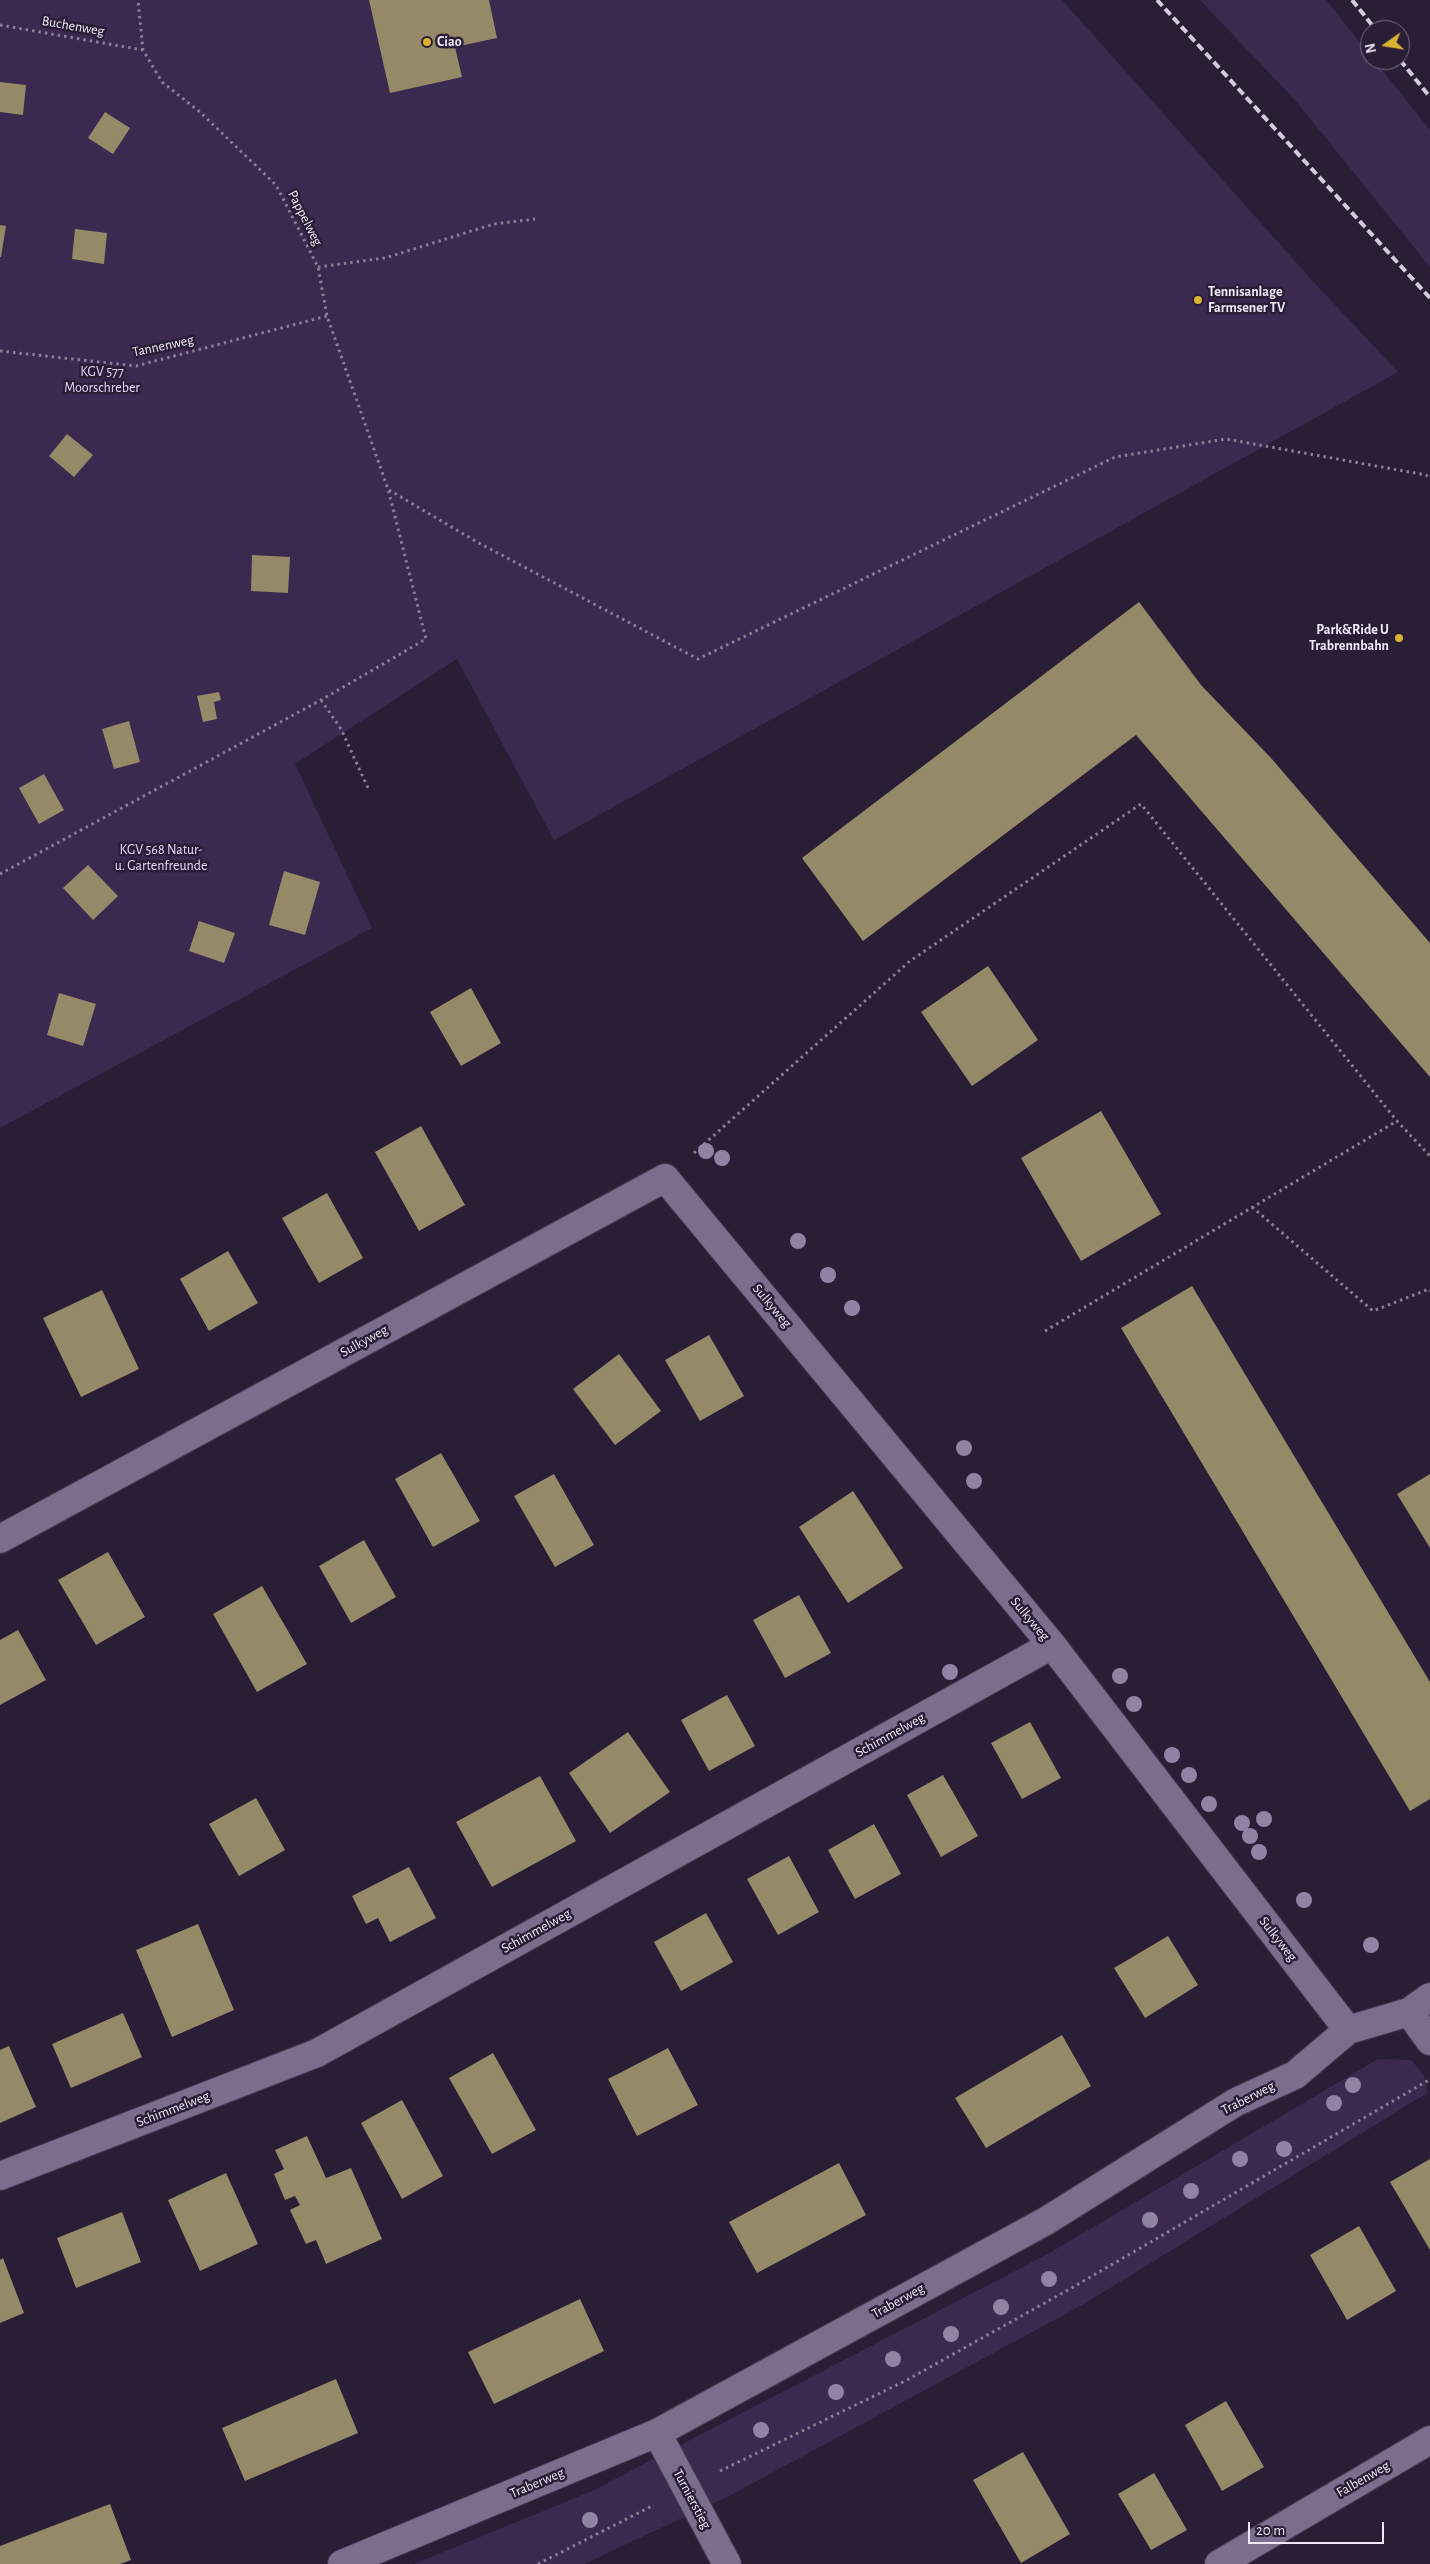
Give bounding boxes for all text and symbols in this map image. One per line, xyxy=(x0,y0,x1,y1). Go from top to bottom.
street label: Buchenweg xyxy=(40,12,106,40)
north arrow xyxy=(1360,20,1410,70)
place label: Ciao xyxy=(437,34,462,50)
marker: Ciao xyxy=(421,36,433,48)
text: N xyxy=(1363,42,1379,54)
street label: Pappelweg xyxy=(284,187,326,249)
place label: Tennisanlage Farmsener TV xyxy=(1208,284,1285,316)
marker: Tennisanlage Farmsener TV xyxy=(1192,294,1204,306)
street label: Tannenweg xyxy=(131,331,195,361)
park label: KGV 577 Moorschreber xyxy=(64,364,140,397)
place label: Park&Ride U Trabrennbahn xyxy=(1309,622,1389,654)
marker: Park&Ride U Trabrennbahn xyxy=(1393,632,1405,644)
park label: KGV 568 Natur- u. Gartenfreunde xyxy=(115,842,207,874)
street label: Sulkyweg xyxy=(749,1281,795,1331)
street label: Sulkyweg xyxy=(337,1321,391,1361)
street label: Sulkyweg xyxy=(1007,1594,1053,1644)
street label: Schimmelweg xyxy=(852,1709,928,1761)
street label: Schimmelweg xyxy=(498,1905,574,1957)
street label: Sulkyweg xyxy=(1255,1913,1301,1965)
street label: Traberweg xyxy=(1219,2077,1277,2119)
street label: Schimmelweg xyxy=(134,2087,212,2131)
street label: Traberweg xyxy=(869,2280,927,2322)
street label: Falbenweg xyxy=(1333,2457,1393,2501)
street label: Traberweg xyxy=(507,2464,567,2502)
street label: Turnierstieg xyxy=(669,2466,715,2532)
scale bar xyxy=(1250,2512,1386,2544)
text: 20 m xyxy=(1256,2523,1285,2538)

